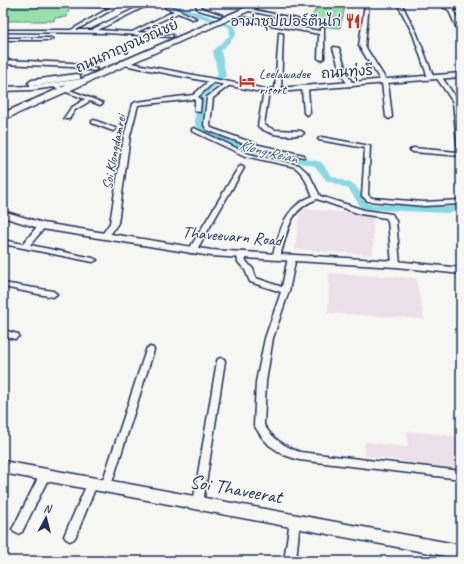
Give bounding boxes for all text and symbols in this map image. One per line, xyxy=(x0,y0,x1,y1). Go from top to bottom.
place label: อาม่าซุปเปอร์ตีนไก่ xyxy=(231,12,341,31)
restaurant icon: อาม่าซุปเปอร์ตีนไก่ xyxy=(344,12,362,30)
street label: ถนนกาญจนวณิชย์ xyxy=(73,15,181,76)
street label: ถนนทุ่งรี xyxy=(321,62,374,83)
place label: Leelawadee risort xyxy=(259,65,312,98)
hotel icon: Leelawadee risort xyxy=(238,72,256,90)
street label: Soi Klongdamrei xyxy=(98,111,130,191)
water label: Klong Reian xyxy=(237,136,300,169)
street label: Thaveevarn Road xyxy=(181,221,285,251)
street label: Soi Thaveerat xyxy=(188,469,287,510)
north arrow xyxy=(26,498,66,538)
text: N xyxy=(43,501,54,516)

